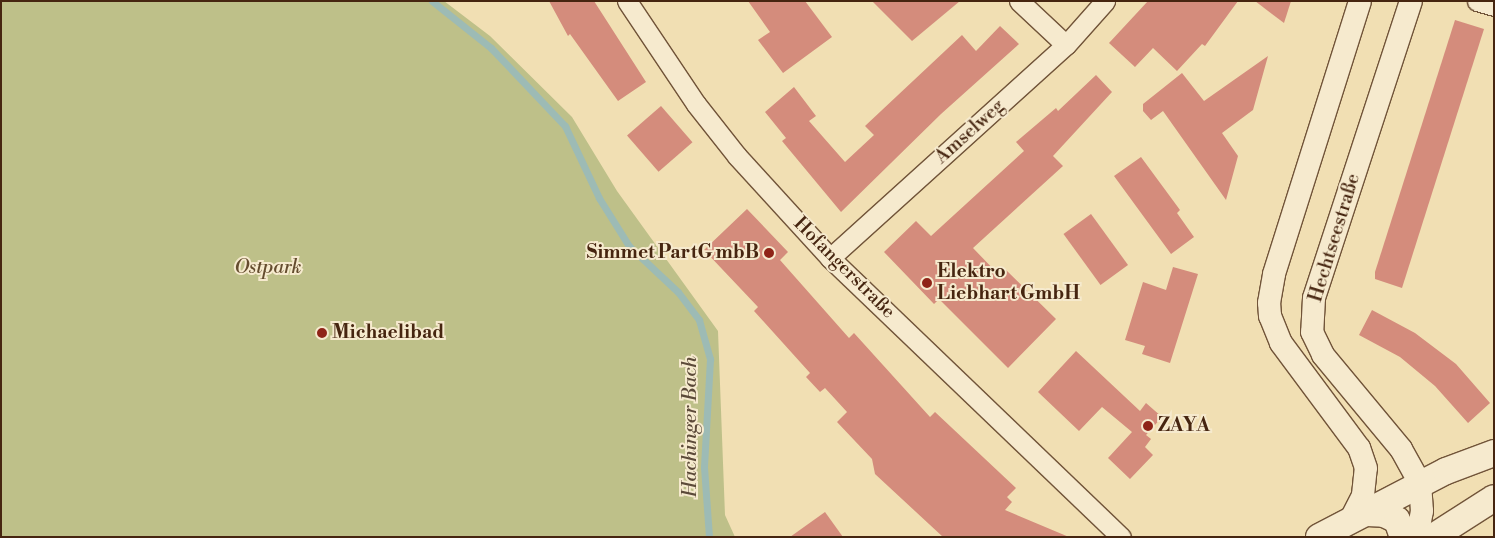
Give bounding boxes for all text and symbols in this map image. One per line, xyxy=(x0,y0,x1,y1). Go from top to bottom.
street label: Amselweg xyxy=(931,95,1009,169)
street label: Hechtseestraße xyxy=(1305,171,1365,305)
street label: Hofangerstraße xyxy=(789,213,899,323)
place label: Simmet PartG mbB xyxy=(586,242,759,264)
marker: Simmet PartG mbB xyxy=(763,247,775,259)
park label: Ostpark xyxy=(235,257,301,279)
place label: Elektro Liebhart GmbH xyxy=(937,261,1080,305)
marker: Elektro Liebhart GmbH xyxy=(921,277,933,289)
place label: Michaelibad xyxy=(332,322,444,344)
marker: Michaelibad xyxy=(316,327,328,339)
water label: Hachinger Bach xyxy=(678,356,702,498)
place label: ZAYA xyxy=(1158,415,1210,437)
marker: ZAYA xyxy=(1142,420,1154,432)

